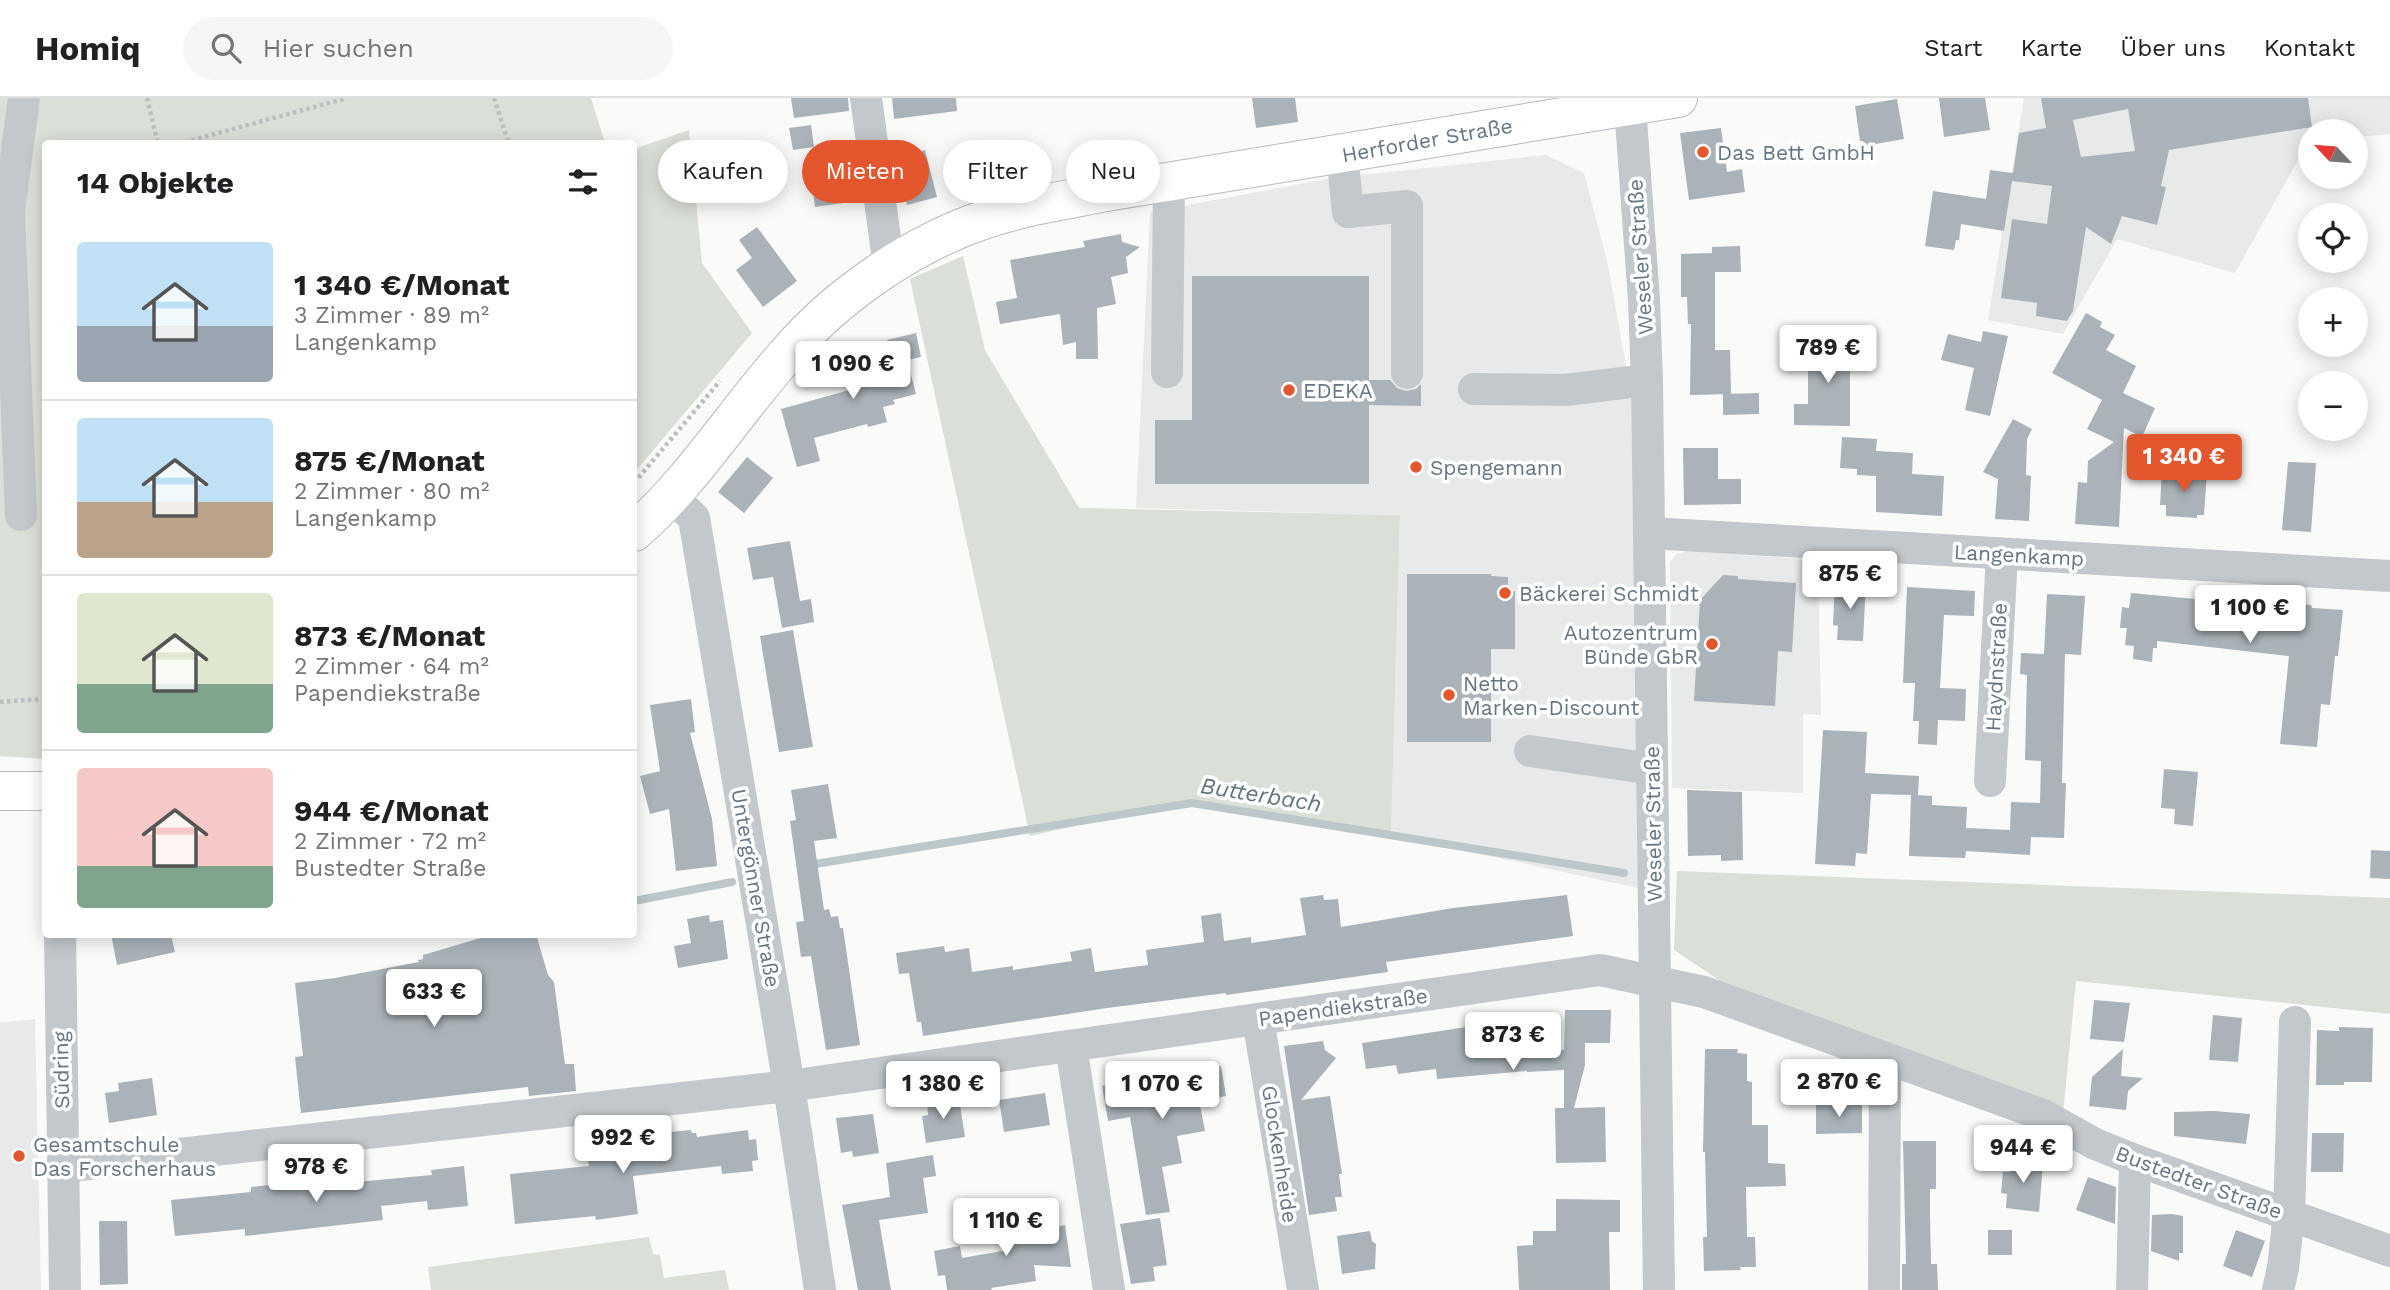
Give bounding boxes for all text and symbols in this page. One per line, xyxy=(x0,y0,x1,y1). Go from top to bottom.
search box xyxy=(183,17,673,80)
text: Homiq xyxy=(35,29,141,68)
icon: search xyxy=(207,29,245,67)
text: Hier suchen xyxy=(263,33,414,63)
text: Start xyxy=(1924,34,1982,62)
text: Karte xyxy=(2020,34,2082,62)
text: Über uns xyxy=(2120,34,2226,62)
text: Kontakt xyxy=(2264,34,2355,62)
street label: Herforder Straße xyxy=(1340,113,1514,167)
north arrow xyxy=(2298,119,2368,189)
map controls xyxy=(2298,119,2368,441)
chip: Kaufen xyxy=(658,140,788,203)
chip: Mieten xyxy=(802,140,929,203)
chip: Filter xyxy=(943,140,1052,203)
chip: Neu xyxy=(1066,140,1160,203)
place label: Das Bett GmbH xyxy=(1717,140,1875,165)
marker: Das Bett GmbH xyxy=(1695,144,1711,160)
icon: filters xyxy=(564,163,602,201)
text: 14 Objekte xyxy=(77,165,234,200)
street label: Weseler Straße xyxy=(1622,178,1658,336)
button: locate xyxy=(2298,203,2368,273)
text: 1 340 €/Monat xyxy=(294,267,509,302)
icon: home xyxy=(133,270,217,354)
button: + xyxy=(2298,287,2368,357)
text: 3 Zimmer · 89 m² xyxy=(294,302,489,329)
pin: 789 € xyxy=(1779,326,1877,385)
text: Langenkamp xyxy=(294,329,437,356)
text: 789 € xyxy=(1796,334,1860,361)
pin: 1 090 € xyxy=(788,342,918,401)
text: 1 090 € xyxy=(811,350,895,377)
button: − xyxy=(2298,371,2368,441)
place label: EDEKA xyxy=(1303,378,1373,403)
marker: EDEKA xyxy=(1281,382,1297,398)
pin: 1 340 € xyxy=(2119,434,2249,494)
text: 875 €/Monat xyxy=(294,443,485,478)
text: 1 340 € xyxy=(2143,443,2225,470)
icon: home xyxy=(133,446,217,530)
place label: Spengemann xyxy=(1430,455,1563,480)
marker: Spengemann xyxy=(1408,459,1424,475)
text: 2 Zimmer · 80 m² xyxy=(294,478,489,505)
text: Langenkamp xyxy=(294,505,437,532)
street label: Langenkamp xyxy=(1953,539,2085,571)
pin: 875 € xyxy=(1801,552,1899,611)
text: 875 € xyxy=(1818,560,1882,587)
place label: Bäckerei Schmidt xyxy=(1519,581,1699,606)
marker: Bäckerei Schmidt xyxy=(1497,585,1513,601)
pin: 1 100 € xyxy=(2185,586,2315,645)
text: 1 100 € xyxy=(2211,594,2289,621)
street label: Haydnstraße xyxy=(1980,602,2012,732)
text: 873 €/Monat xyxy=(294,618,485,653)
place label: Autozentrum Bünde GbR xyxy=(1564,620,1698,669)
icon: home xyxy=(133,621,217,705)
marker: Autozentrum Bünde GbR xyxy=(1704,636,1720,652)
text: 2 Zimmer · 64 m² xyxy=(294,653,489,680)
place label: Netto Marken-Discount xyxy=(1463,671,1639,720)
text: Papendiekstraße xyxy=(294,680,481,707)
marker: Netto Marken-Discount xyxy=(1441,687,1457,703)
street label: Weseler Straße xyxy=(1639,746,1667,902)
water label: Butterbach xyxy=(1199,772,1323,818)
street label: Untergönner Straße xyxy=(726,787,786,989)
text: 944 €/Monat xyxy=(294,793,489,828)
icon: home xyxy=(133,796,217,880)
text: 2 Zimmer · 72 m² xyxy=(294,828,486,855)
text: Bustedter Straße xyxy=(294,855,486,882)
pin: 633 € xyxy=(385,970,483,1029)
text: 633 € xyxy=(402,978,466,1005)
street label: Papendiekstraße xyxy=(1257,983,1429,1031)
pin: 873 € xyxy=(1464,1012,1562,1072)
text: 873 € xyxy=(1481,1021,1545,1048)
street label: Südring xyxy=(48,1030,74,1109)
pin: 2 870 € xyxy=(1774,1060,1904,1119)
pin: 1 380 € xyxy=(878,1062,1008,1121)
pin: 1 070 € xyxy=(1097,1062,1227,1121)
text: 2 870 € xyxy=(1797,1068,1881,1095)
text: 1 380 € xyxy=(902,1070,984,1097)
text: 1 070 € xyxy=(1121,1070,1203,1097)
street label: Glockenheide xyxy=(1257,1084,1303,1224)
pin: 992 € xyxy=(574,1116,672,1175)
text: 992 € xyxy=(591,1124,655,1151)
pin: 944 € xyxy=(1974,1126,2072,1185)
place label: Gesamtschule Das Forscherhaus xyxy=(33,1132,216,1181)
text: 944 € xyxy=(1990,1134,2056,1161)
street label: Bustedter Straße xyxy=(2112,1140,2286,1224)
pin: 978 € xyxy=(267,1144,365,1204)
marker: Gesamtschule Das Forscherhaus xyxy=(11,1148,27,1164)
text: 978 € xyxy=(284,1153,348,1180)
pin: 1 110 € xyxy=(941,1198,1071,1258)
text: 1 110 € xyxy=(969,1207,1043,1234)

